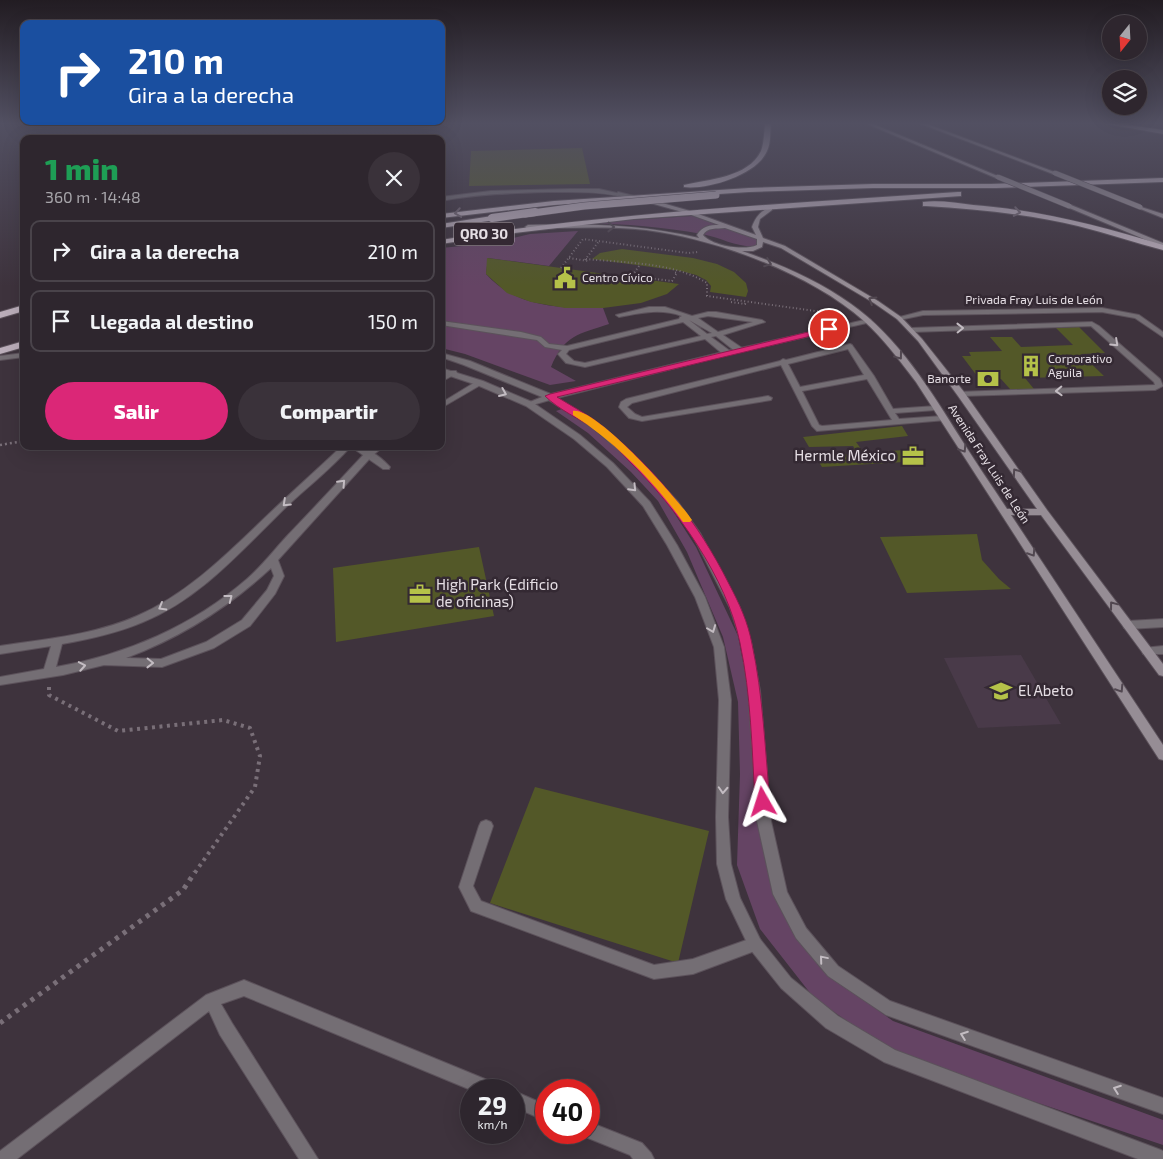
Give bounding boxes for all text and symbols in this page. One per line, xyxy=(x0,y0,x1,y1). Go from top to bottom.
north arrow xyxy=(1102,15,1148,60)
map controls xyxy=(1102,15,1147,115)
text: 210 m xyxy=(128,39,224,81)
icon: right xyxy=(45,40,110,105)
button: layers xyxy=(1102,70,1147,115)
text: Gira a la derecha xyxy=(128,81,294,107)
text: 1 min xyxy=(45,150,119,186)
button: close xyxy=(368,152,420,204)
text: 360 m · 14:48 xyxy=(45,187,141,206)
one-way arrow xyxy=(1012,207,1021,217)
one-way arrow xyxy=(453,208,462,218)
road number: QRO 30 xyxy=(454,222,514,245)
one-way arrow xyxy=(608,222,616,232)
icon: right xyxy=(47,237,75,265)
text: Gira a la derecha xyxy=(90,240,239,263)
text: 210 m xyxy=(367,240,418,263)
one-way arrow xyxy=(764,258,772,268)
public building icon: Centro Cívico xyxy=(552,265,578,291)
place label: Centro Cívico xyxy=(582,270,653,284)
street label: Privada Fray Luis de León xyxy=(965,292,1103,306)
one-way arrow xyxy=(869,297,878,307)
icon: arrive xyxy=(47,307,75,335)
pin xyxy=(808,308,850,350)
text: Llegada al destino xyxy=(90,310,254,333)
text: 150 m xyxy=(368,310,418,333)
icon: arrive xyxy=(815,315,843,343)
one-way arrow xyxy=(956,323,964,333)
one-way arrow xyxy=(1109,337,1118,346)
one-way arrow xyxy=(893,350,901,359)
place label: Corporativo Aguila xyxy=(1048,351,1112,379)
building icon: Corporativo Aguila xyxy=(1018,353,1044,379)
bank icon: Banorte xyxy=(975,366,1001,392)
place label: Banorte xyxy=(927,371,971,385)
button: Salir xyxy=(45,382,228,440)
button: Compartir xyxy=(238,382,420,440)
one-way arrow xyxy=(1055,385,1063,396)
one-way arrow xyxy=(498,386,507,397)
street label: Avenida Fray Luis de León xyxy=(946,401,1034,526)
office icon: Hermle México xyxy=(900,443,926,469)
one-way arrow xyxy=(957,443,966,453)
place label: Hermle México xyxy=(794,446,896,464)
one-way arrow xyxy=(1013,468,1022,478)
one-way arrow xyxy=(336,480,345,489)
one-way arrow xyxy=(627,483,636,492)
one-way arrow xyxy=(282,497,291,506)
one-way arrow xyxy=(1025,548,1035,557)
place label: High Park (Edificio de oficinas) xyxy=(436,575,558,610)
office icon: High Park (Edificio de oficinas) xyxy=(407,581,433,607)
one-way arrow xyxy=(223,595,232,604)
one-way arrow xyxy=(158,601,167,611)
one-way arrow xyxy=(1110,601,1119,611)
one-way arrow xyxy=(706,624,716,633)
one-way arrow xyxy=(146,658,154,668)
one-way arrow xyxy=(78,661,87,671)
school or university icon: El Abeto xyxy=(988,678,1014,704)
place label: El Abeto xyxy=(1018,681,1074,699)
one-way arrow xyxy=(1114,684,1123,693)
position arrow xyxy=(736,775,788,827)
one-way arrow xyxy=(717,786,728,794)
one-way arrow xyxy=(820,955,829,964)
one-way arrow xyxy=(960,1031,969,1041)
speed limit sign: 40 xyxy=(535,1079,600,1144)
one-way arrow xyxy=(1113,1085,1122,1095)
text: 29 xyxy=(478,1090,507,1120)
text: km/h xyxy=(478,1117,507,1131)

